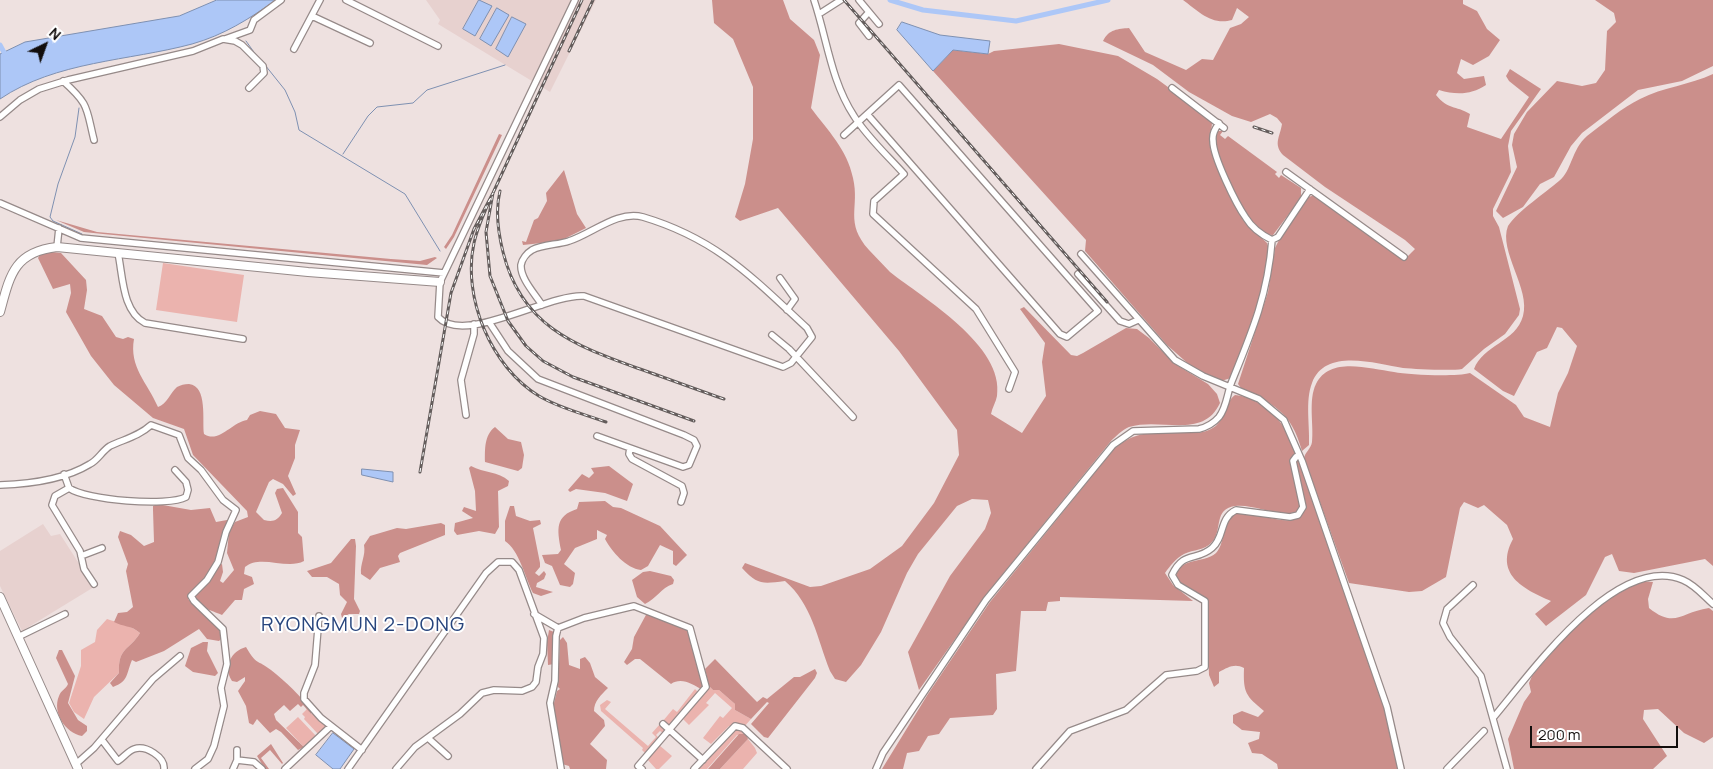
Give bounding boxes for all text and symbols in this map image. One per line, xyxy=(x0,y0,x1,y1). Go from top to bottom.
north arrow xyxy=(20,20,70,70)
text: N xyxy=(45,23,65,44)
district label: RYONGMUN 2-DONG xyxy=(259,613,467,637)
scale bar xyxy=(1533,716,1680,748)
text: 200 m xyxy=(1538,724,1581,745)

